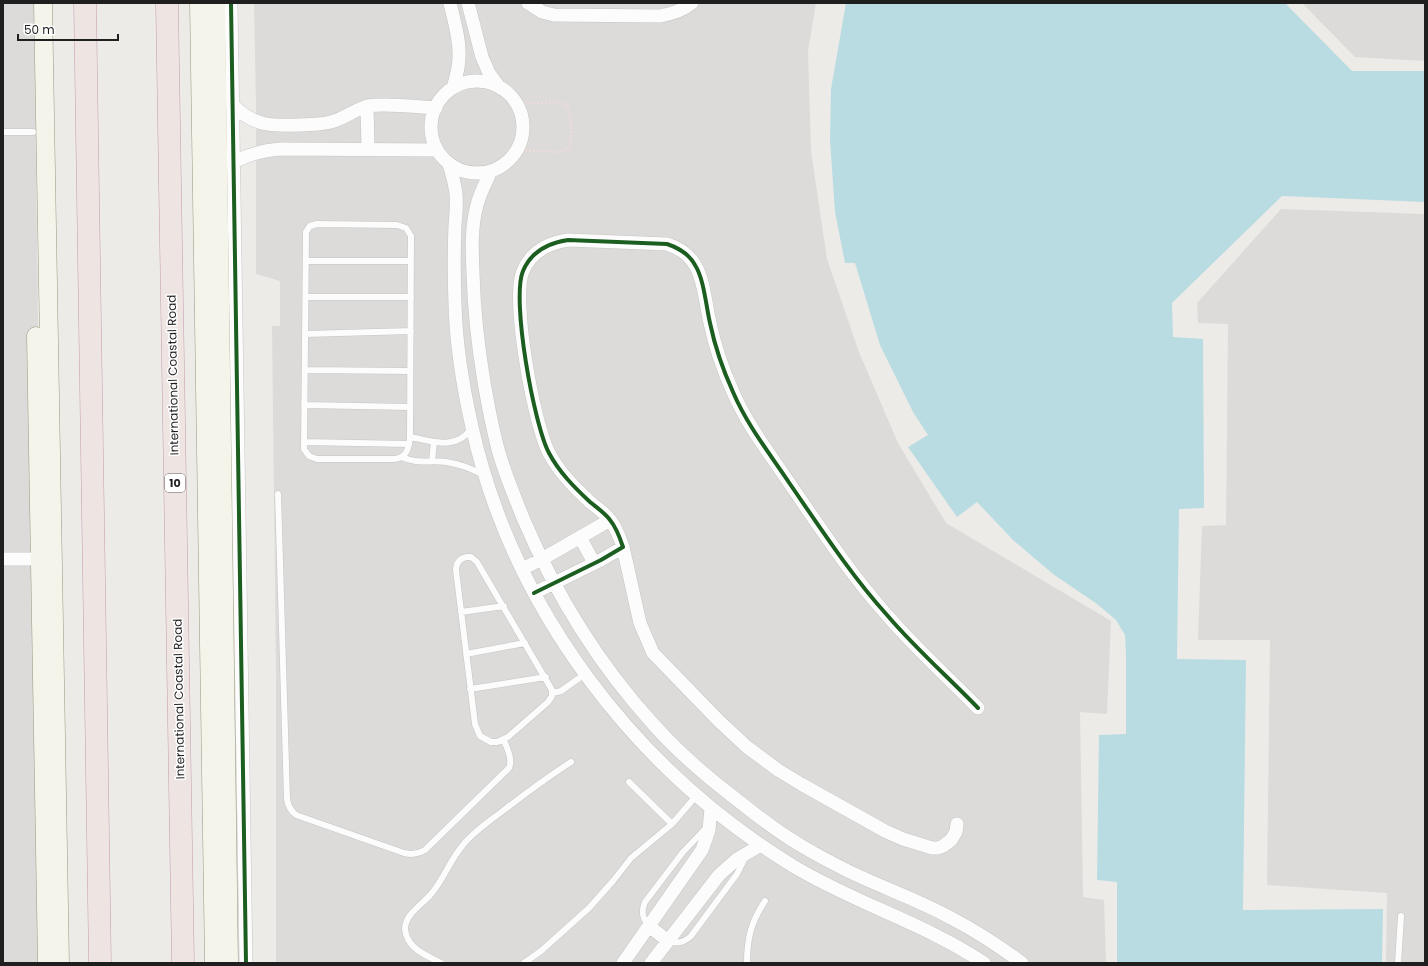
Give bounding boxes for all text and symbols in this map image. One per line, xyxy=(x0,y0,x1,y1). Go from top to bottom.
scale bar xyxy=(18,16,118,42)
text: 50 m xyxy=(24,21,55,38)
street label: International Coastal Road xyxy=(163,294,182,456)
road number: 10 xyxy=(165,474,185,492)
street label: International Coastal Road xyxy=(169,618,188,780)

